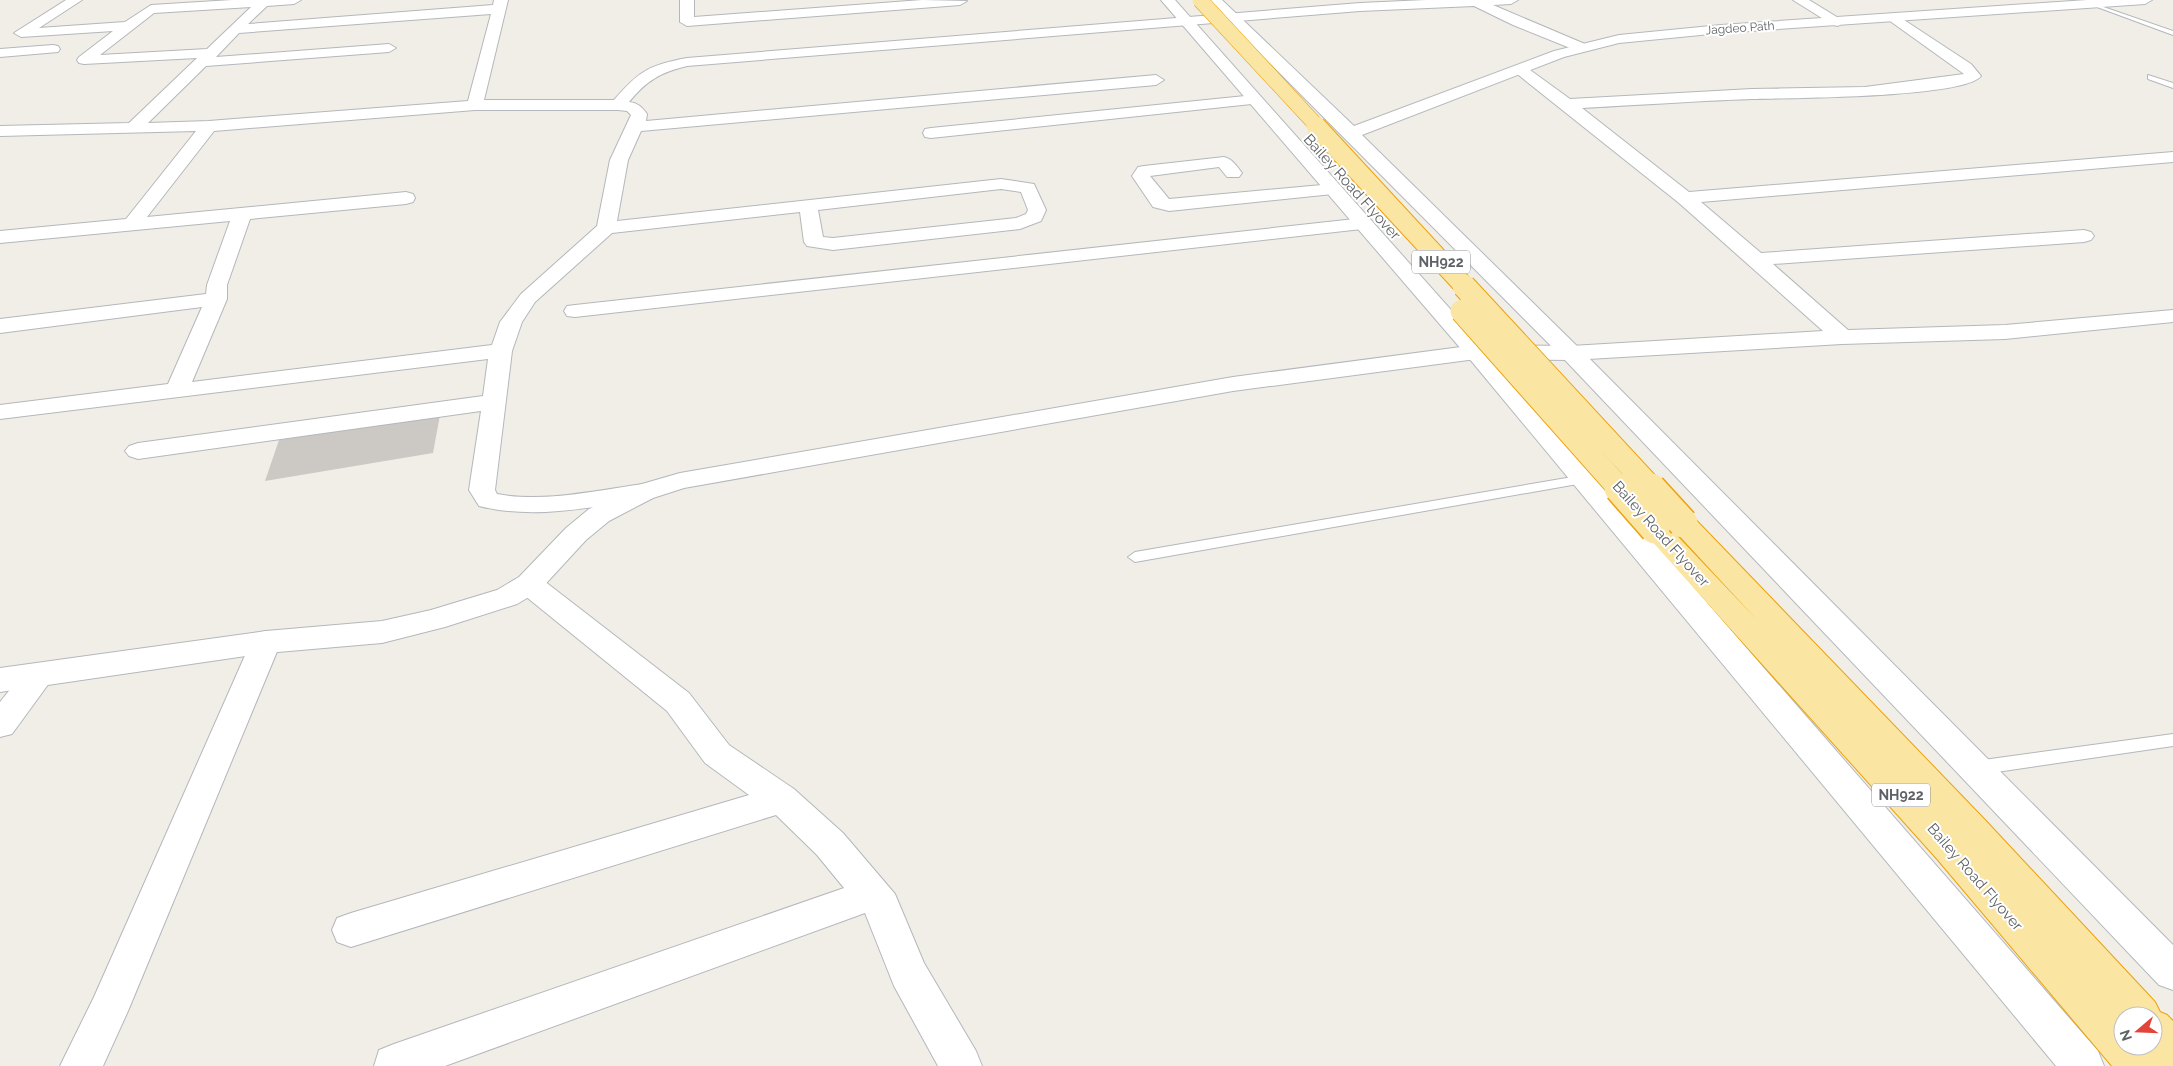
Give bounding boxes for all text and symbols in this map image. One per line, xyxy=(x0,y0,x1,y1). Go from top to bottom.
street label: Jagdeo Path xyxy=(1705,19,1775,37)
street label: Bailey Road Flyover xyxy=(1300,130,1405,244)
road number: NH922 xyxy=(1412,250,1470,274)
street label: Bailey Road Flyover xyxy=(1609,477,1714,591)
road number: NH922 xyxy=(1872,784,1930,806)
street label: Bailey Road Flyover xyxy=(1923,820,2027,935)
north arrow xyxy=(2113,1006,2163,1056)
text: N xyxy=(2116,1028,2135,1043)

